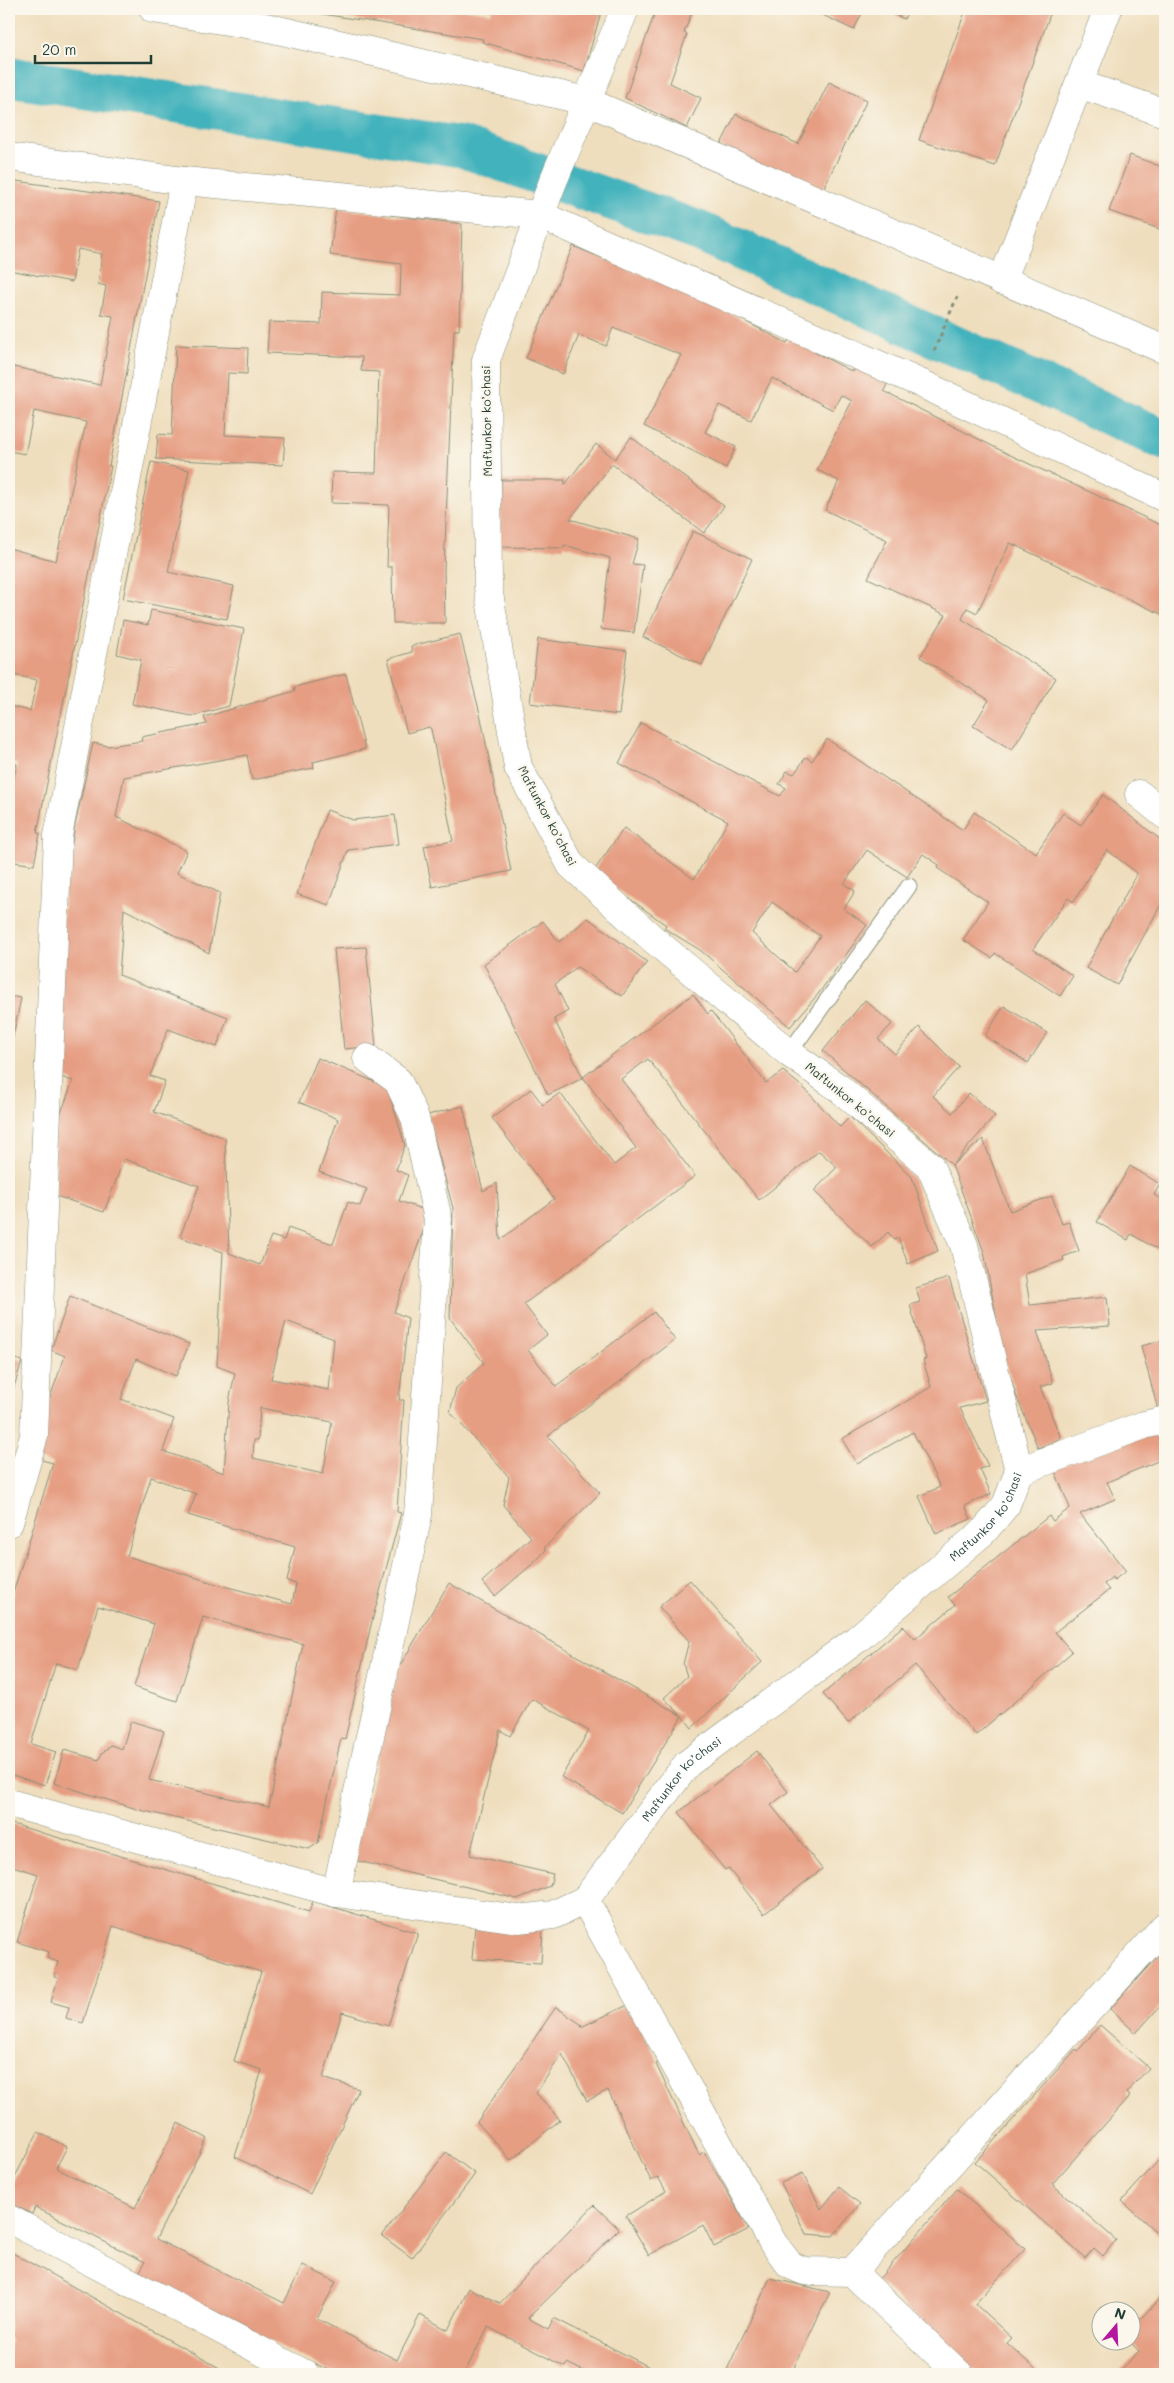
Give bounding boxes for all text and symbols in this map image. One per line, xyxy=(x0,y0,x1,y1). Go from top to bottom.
scale bar xyxy=(35,32,151,64)
text: 20 m xyxy=(42,39,76,59)
street label: Maftunkor ko’chasi xyxy=(477,365,495,477)
street label: Maftunkor ko’chasi xyxy=(515,763,581,868)
street label: Maftunkor ko’chasi xyxy=(802,1058,899,1140)
street label: Maftunkor ko’chasi xyxy=(945,1470,1025,1564)
street label: Maftunkor ko’chasi xyxy=(638,1732,724,1824)
north arrow xyxy=(1092,2300,1142,2350)
text: N xyxy=(1112,2303,1129,2324)

